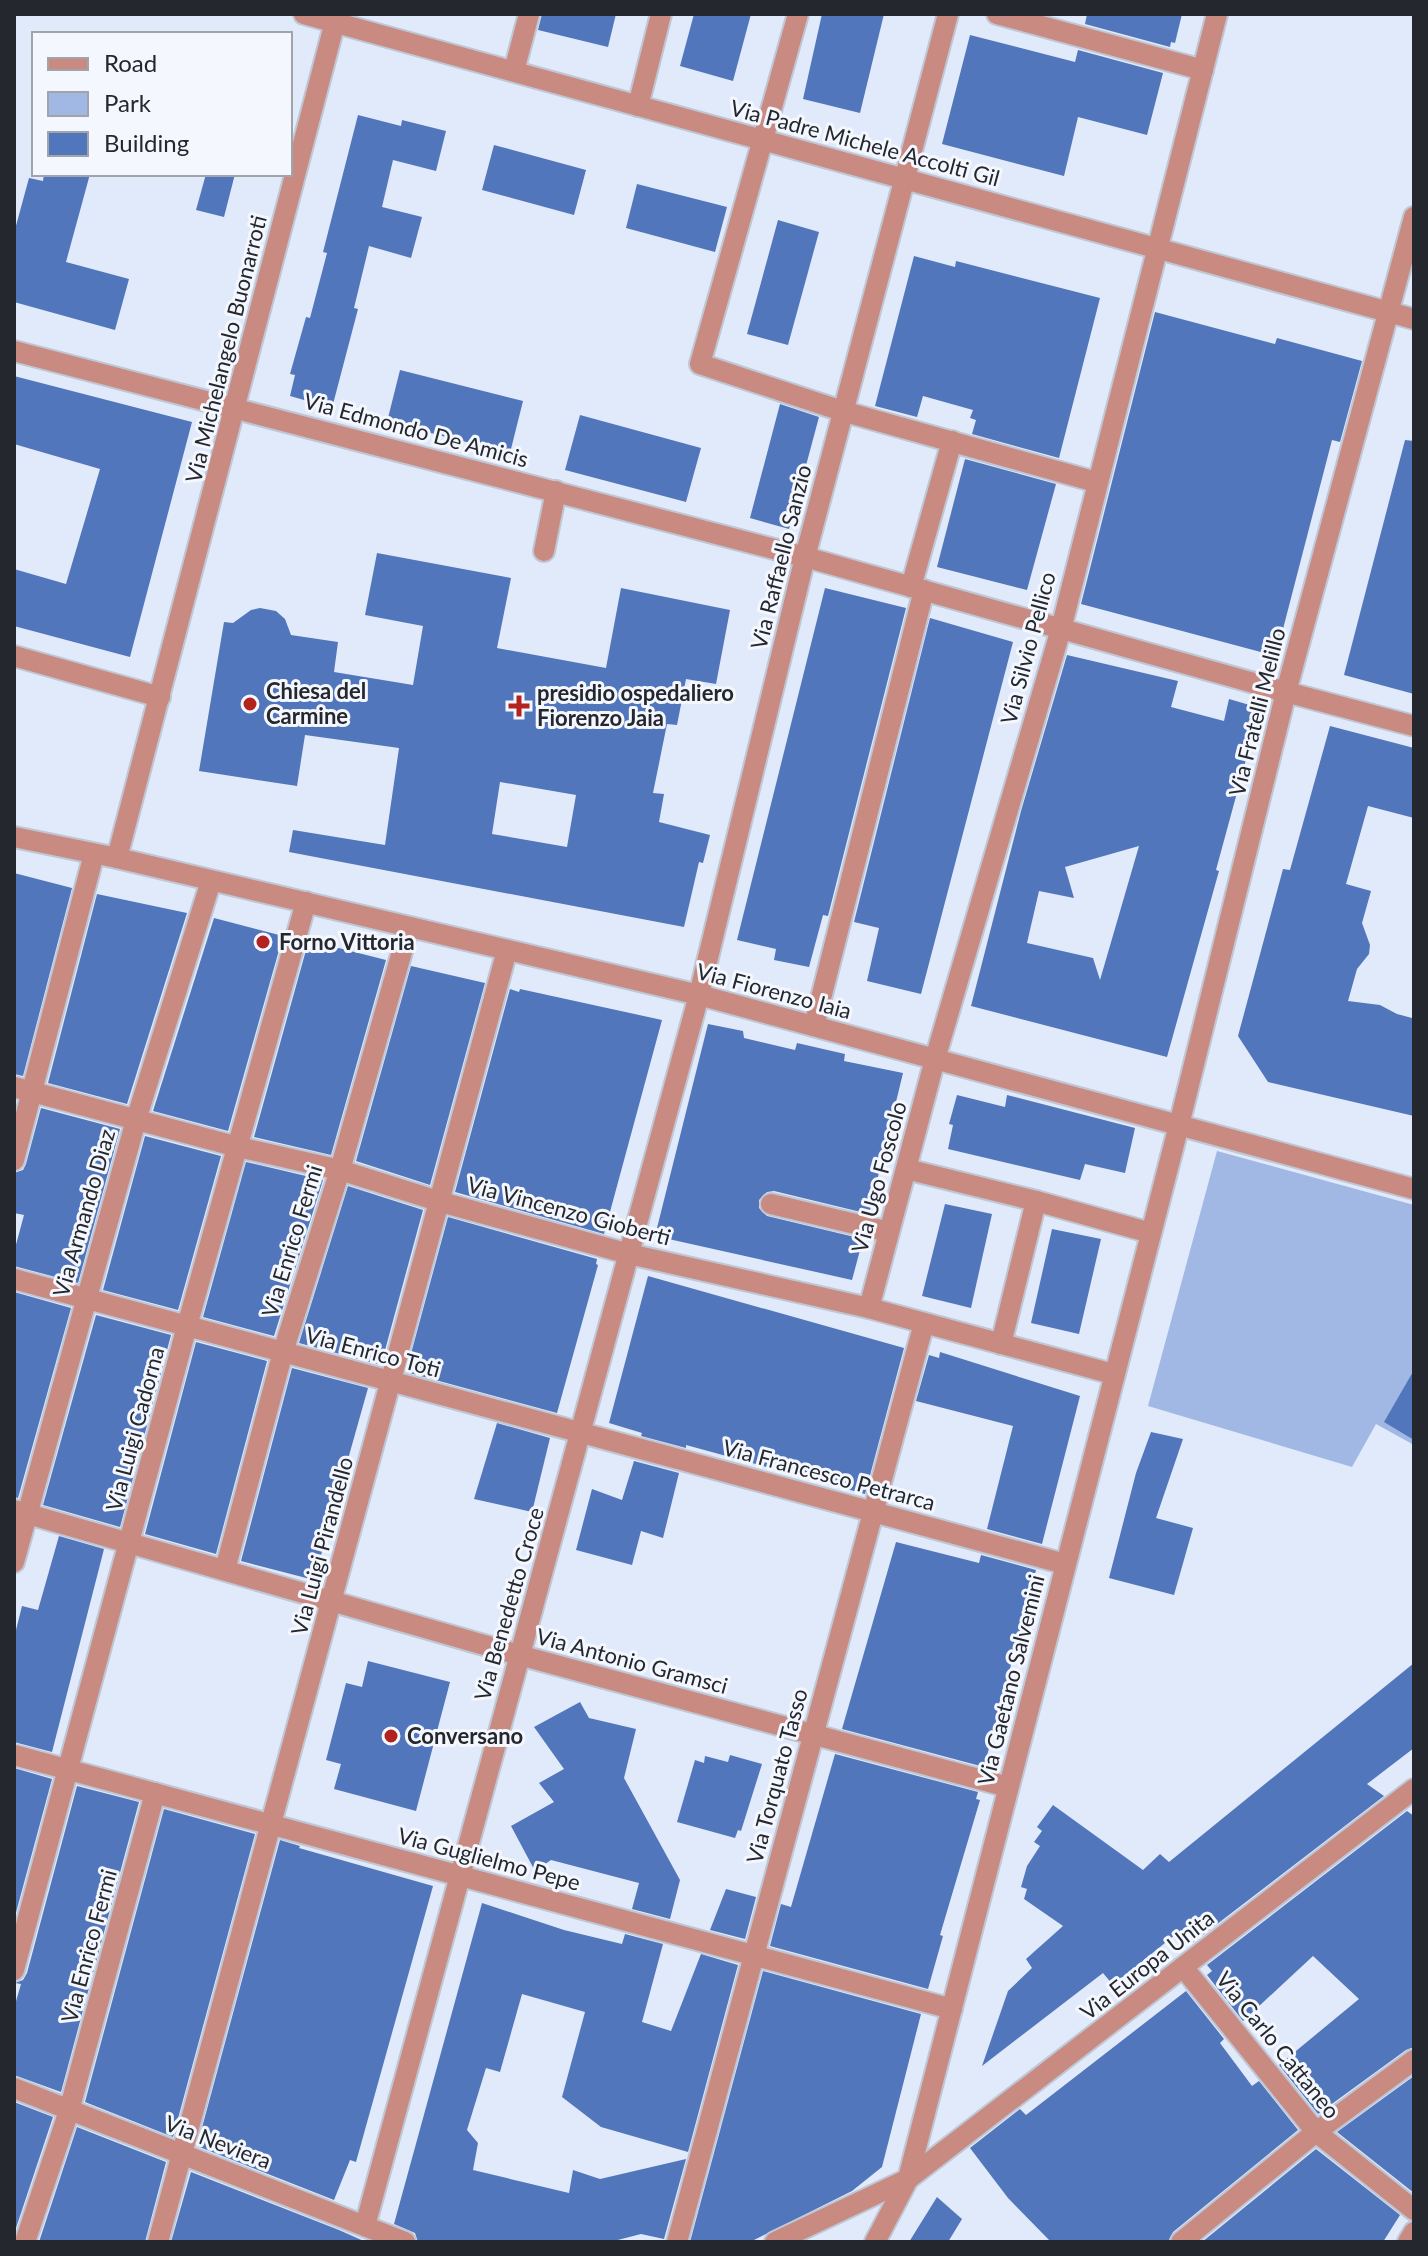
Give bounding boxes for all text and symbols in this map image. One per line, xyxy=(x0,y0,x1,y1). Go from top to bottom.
legend xyxy=(32,32,292,176)
text: Road xyxy=(104,48,157,77)
text: Park xyxy=(104,88,152,117)
street label: Via Padre Michele Accolti Gil xyxy=(727,94,1003,192)
text: Building xyxy=(104,128,189,157)
street label: Via Michelangelo Buonarroti xyxy=(179,212,272,485)
street label: Via Edmondo De Amicis xyxy=(301,387,531,472)
street label: Via Raffaello Sanzio xyxy=(745,462,817,652)
street label: Via Silvio Pellico xyxy=(994,569,1061,727)
street label: Via Fratelli Melillo xyxy=(1223,625,1290,799)
place label: Chiesa del Carmine xyxy=(266,677,366,729)
place label: presidio ospedaliero Fiorenzo Jaia xyxy=(537,679,734,731)
marker: Chiesa del Carmine xyxy=(241,695,259,713)
marker: presidio ospedaliero Fiorenzo Jaia xyxy=(508,695,530,717)
place label: Forno Vittoria xyxy=(279,928,415,955)
marker: Forno Vittoria xyxy=(254,933,272,951)
street label: Via Fiorenzo Iaia xyxy=(694,957,854,1024)
street label: Via Ugo Foscolo xyxy=(845,1098,912,1256)
street label: Via Armando Diaz xyxy=(47,1126,120,1300)
street label: Via Enrico Fermi xyxy=(256,1162,327,1320)
street label: Via Vincenzo Gioberti xyxy=(464,1170,674,1251)
street label: Via Enrico Toti xyxy=(303,1321,444,1382)
street label: Via Luigi Cadorna xyxy=(100,1344,169,1514)
street label: Via Francesco Petrarca xyxy=(720,1433,938,1516)
street label: Via Luigi Pirandello xyxy=(285,1454,358,1638)
street label: Via Benedetto Croce xyxy=(468,1504,549,1704)
street label: Via Gaetano Salvemini xyxy=(971,1572,1050,1788)
street label: Via Antonio Gramsci xyxy=(533,1622,731,1699)
street label: Via Torquato Tasso xyxy=(740,1685,813,1866)
place label: Conversano xyxy=(407,1722,523,1749)
marker: Conversano xyxy=(382,1727,400,1745)
street label: Via Guglielmo Pepe xyxy=(395,1821,583,1896)
street label: Via Enrico Fermi xyxy=(55,1866,122,2025)
street label: Via Europa Unita xyxy=(1074,1904,1219,2025)
street label: Via Carlo Cattaneo xyxy=(1211,1966,1346,2124)
street label: Via Neviera xyxy=(161,2109,275,2174)

